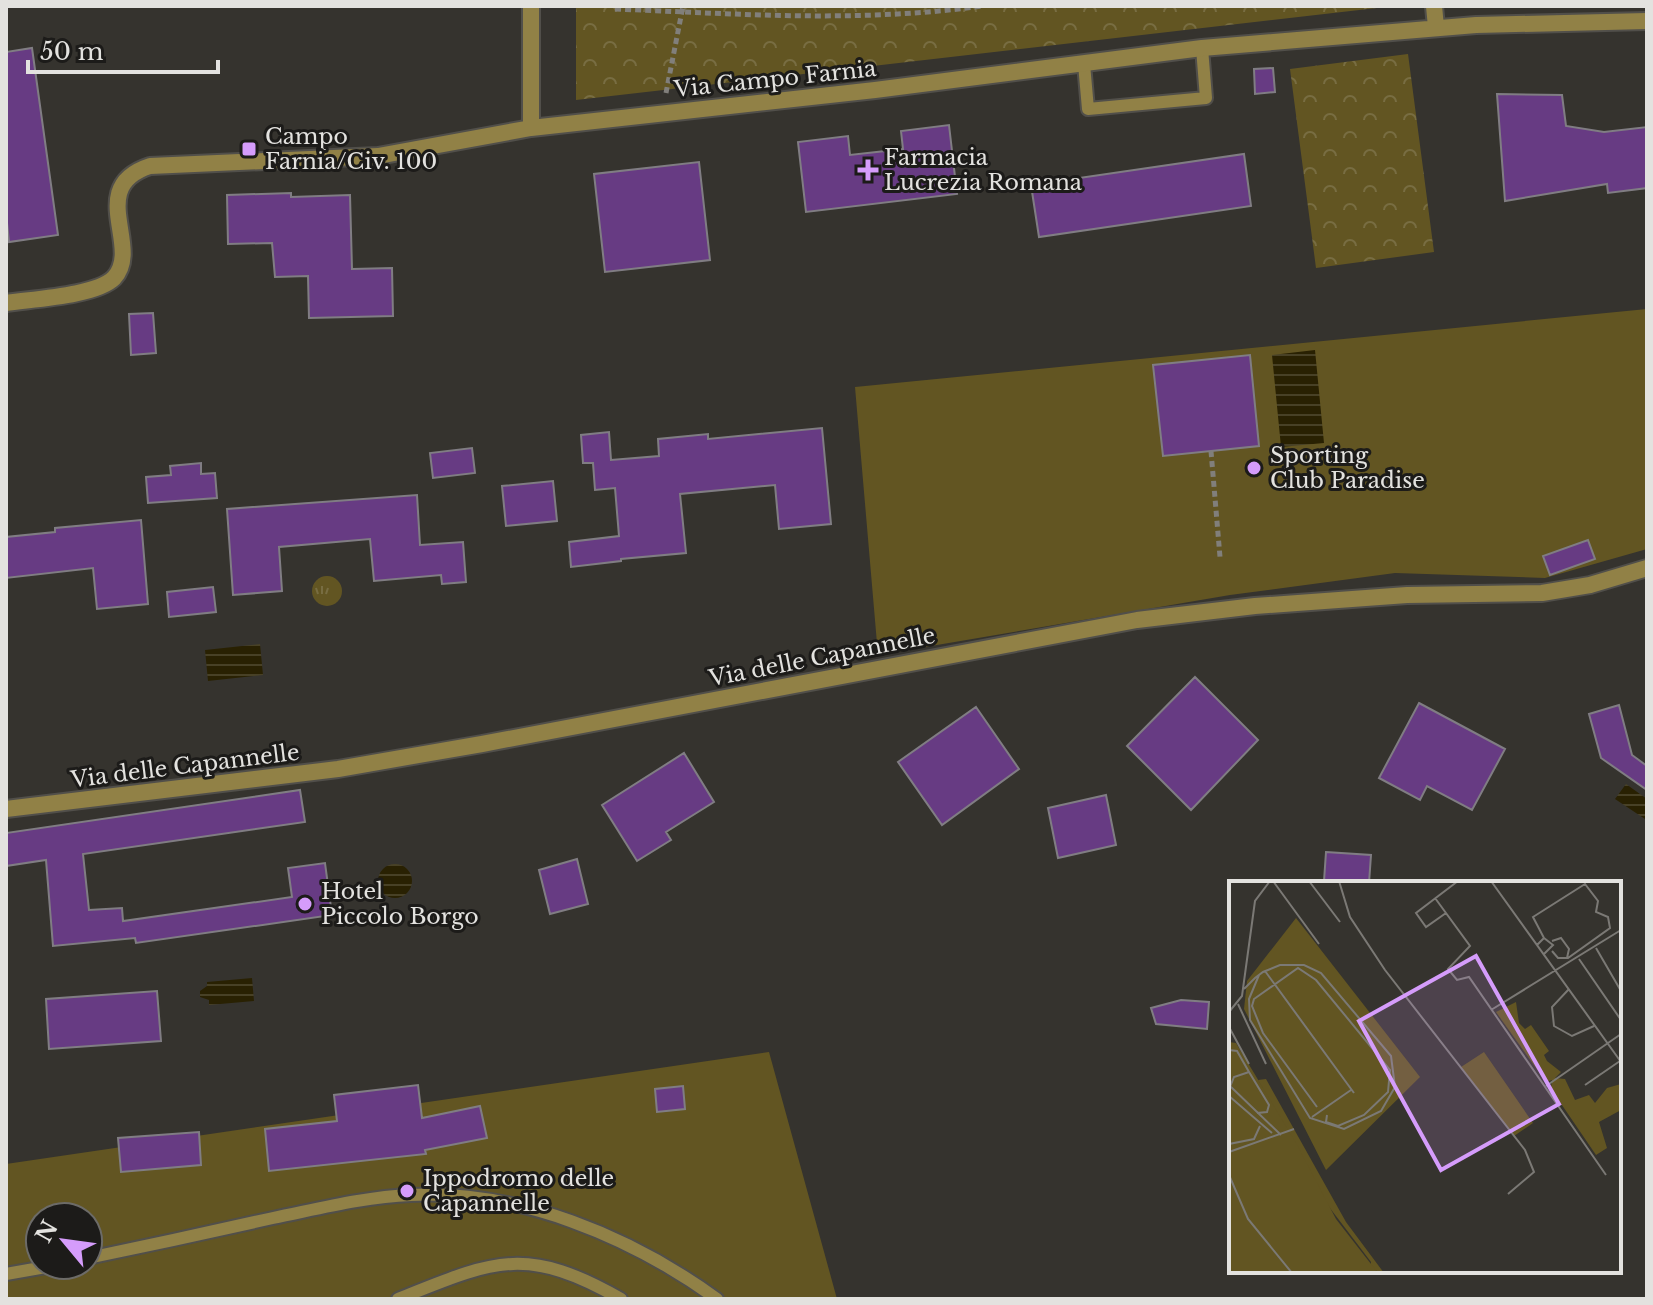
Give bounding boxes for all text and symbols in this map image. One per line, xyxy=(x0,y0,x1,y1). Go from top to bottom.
scale bar xyxy=(28,24,218,74)
text: 50 m xyxy=(40,37,104,66)
street label: Via Campo Farnia xyxy=(671,55,878,103)
place label: Campo Farnia/Civ. 100 xyxy=(265,123,437,175)
marker: Campo Farnia/Civ. 100 xyxy=(240,140,258,158)
place label: Farmacia Lucrezia Romana xyxy=(884,144,1083,196)
marker: Farmacia Lucrezia Romana xyxy=(859,161,877,179)
place label: Sporting Club Paradise xyxy=(1270,442,1425,494)
marker: Sporting Club Paradise xyxy=(1245,459,1263,477)
street label: Via delle Capannelle xyxy=(705,622,938,692)
street label: Via delle Capannelle xyxy=(68,739,301,794)
place label: Hotel Piccolo Borgo xyxy=(321,878,479,930)
inset map xyxy=(1229,881,1621,1273)
marker: Hotel Piccolo Borgo xyxy=(296,895,314,913)
place label: Ippodromo delle Capannelle xyxy=(423,1165,614,1217)
marker: Ippodromo delle Capannelle xyxy=(398,1182,416,1200)
north arrow xyxy=(24,1201,104,1281)
text: N xyxy=(30,1216,64,1247)

